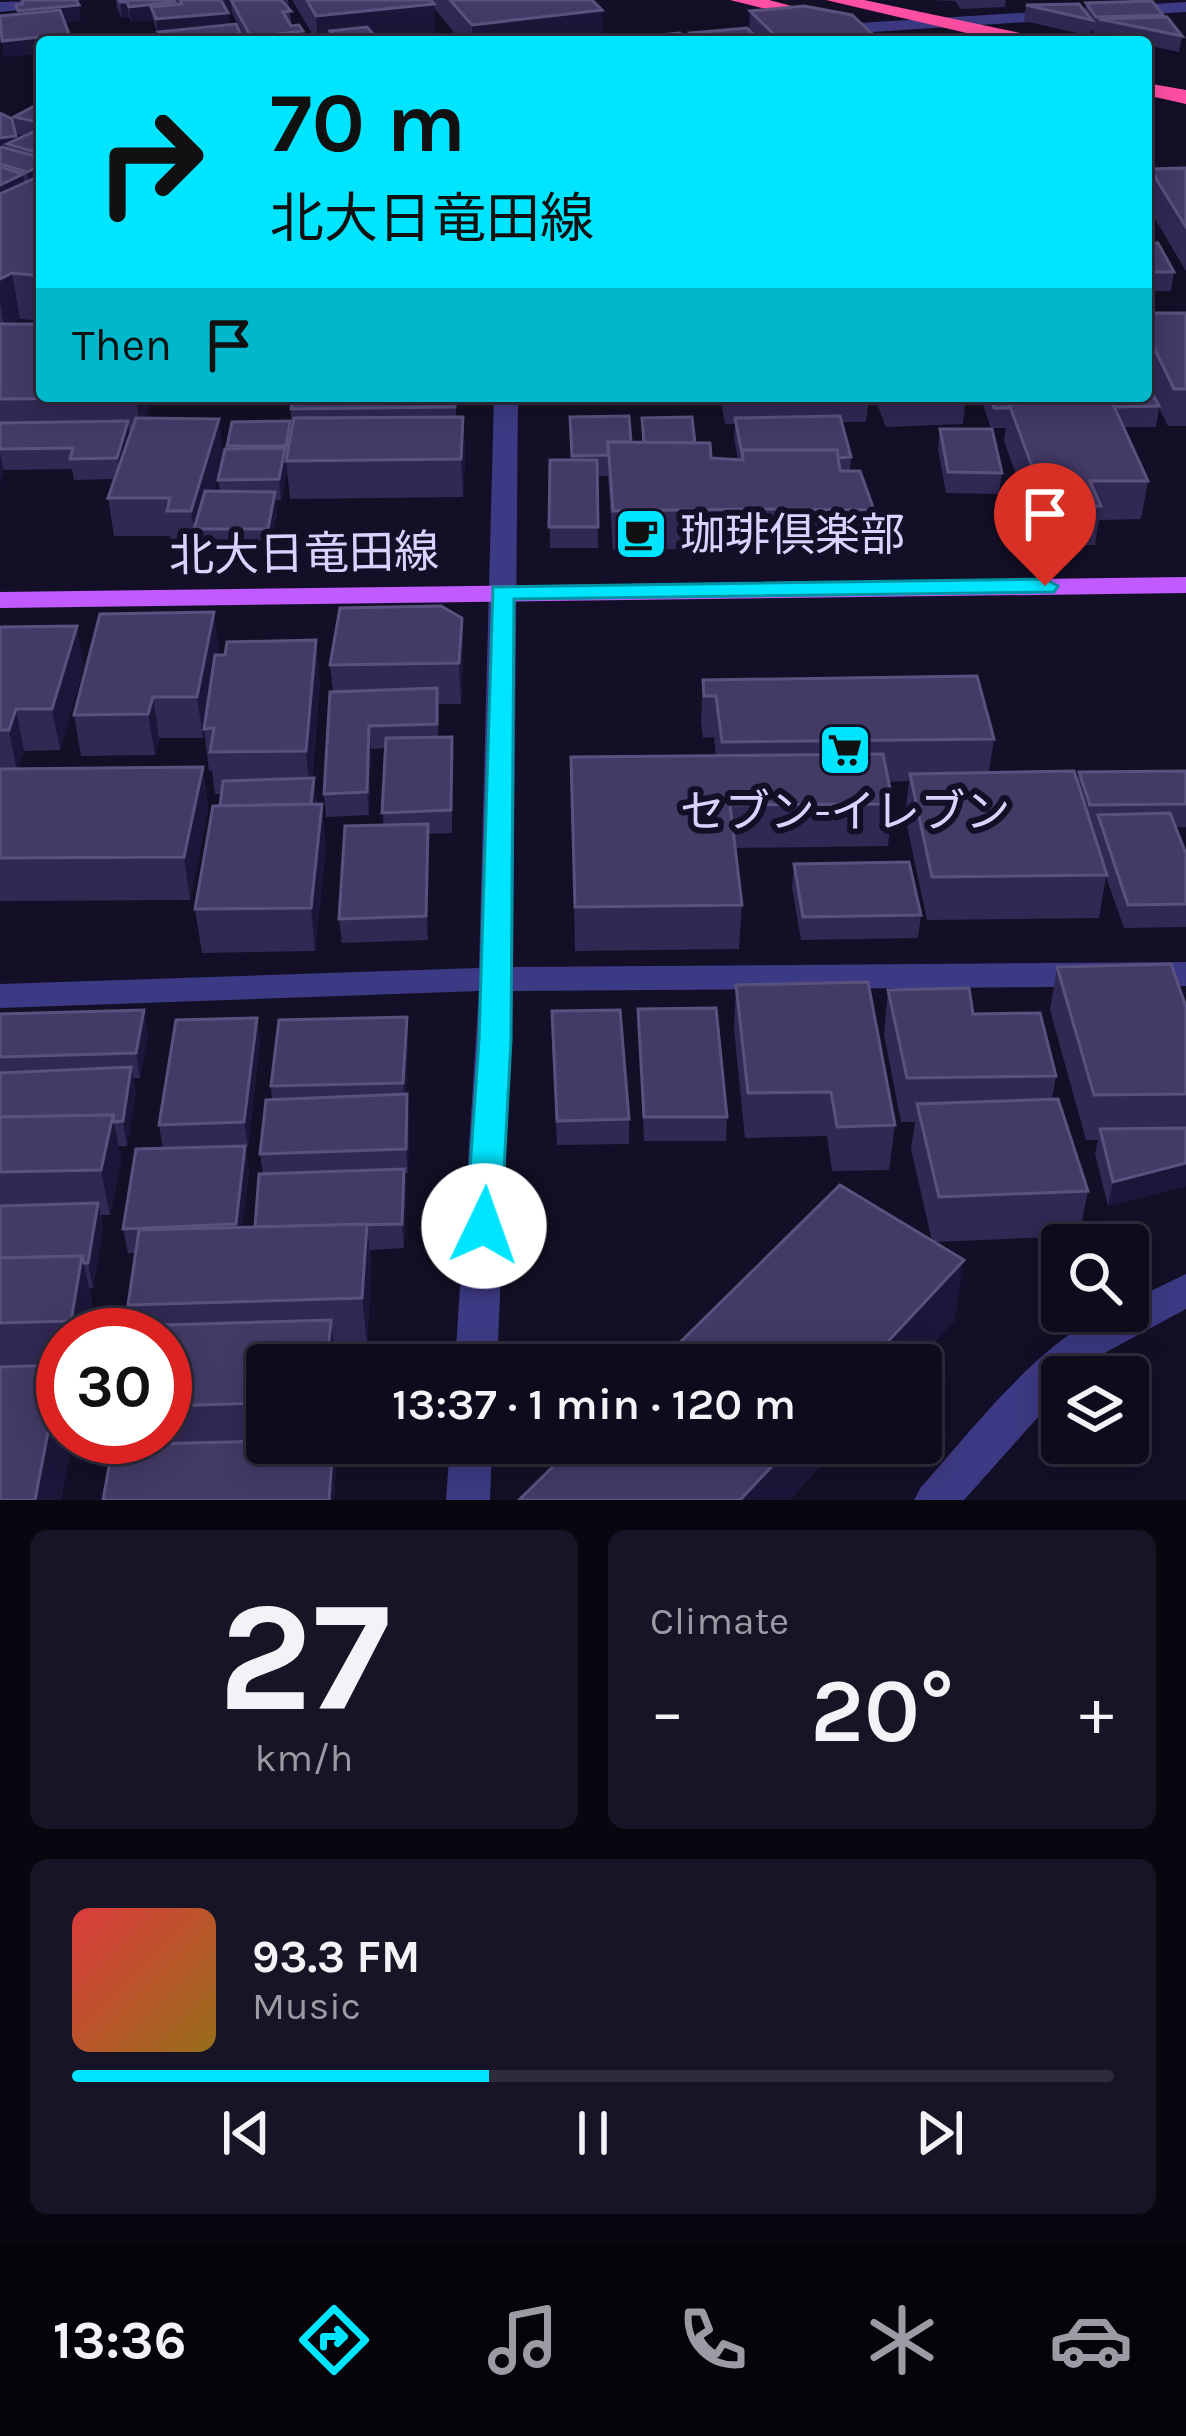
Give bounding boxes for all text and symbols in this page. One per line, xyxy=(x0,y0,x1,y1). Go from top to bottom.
text: 70 m xyxy=(270,74,466,172)
icon: right xyxy=(72,84,228,240)
text: 北大日竜田線 xyxy=(270,187,594,251)
icon: arrive xyxy=(196,312,262,378)
text: Then xyxy=(72,319,172,371)
pin xyxy=(994,463,1096,586)
icon: arrive xyxy=(1012,481,1078,547)
cafe icon: 珈琲倶楽部 xyxy=(613,506,669,562)
place label: 珈琲倶楽部 xyxy=(680,509,905,561)
street label: 北大日竜田線 xyxy=(169,526,439,582)
supermarket icon: セブン-イレブン xyxy=(817,722,873,778)
place label: セブン-イレブン xyxy=(680,786,1010,838)
position arrow xyxy=(421,1163,547,1289)
map controls xyxy=(1041,1224,1149,1464)
button: search xyxy=(1041,1224,1149,1332)
speed limit sign: 30 xyxy=(36,1308,192,1464)
button: layers xyxy=(1041,1356,1149,1464)
text: 13:37 · 1 min · 120 m xyxy=(392,1378,796,1430)
text: 27 xyxy=(218,1566,390,1748)
text: Climate xyxy=(650,1598,789,1644)
text: 20° xyxy=(810,1658,954,1764)
text: − xyxy=(650,1673,685,1751)
text: + xyxy=(1079,1673,1114,1751)
text: km/h xyxy=(255,1735,353,1781)
text: 93.3 FM xyxy=(252,1931,420,1983)
text: Music xyxy=(252,1983,361,2029)
icon: previous xyxy=(213,2100,279,2166)
icon: pause xyxy=(560,2100,626,2166)
icon: next xyxy=(907,2100,973,2166)
icon: directions xyxy=(292,2298,376,2382)
icon: music xyxy=(481,2298,565,2382)
icon: phone xyxy=(671,2298,755,2382)
icon: climate xyxy=(860,2298,944,2382)
icon: car xyxy=(1049,2298,1133,2382)
text: 13:36 xyxy=(53,2308,186,2372)

